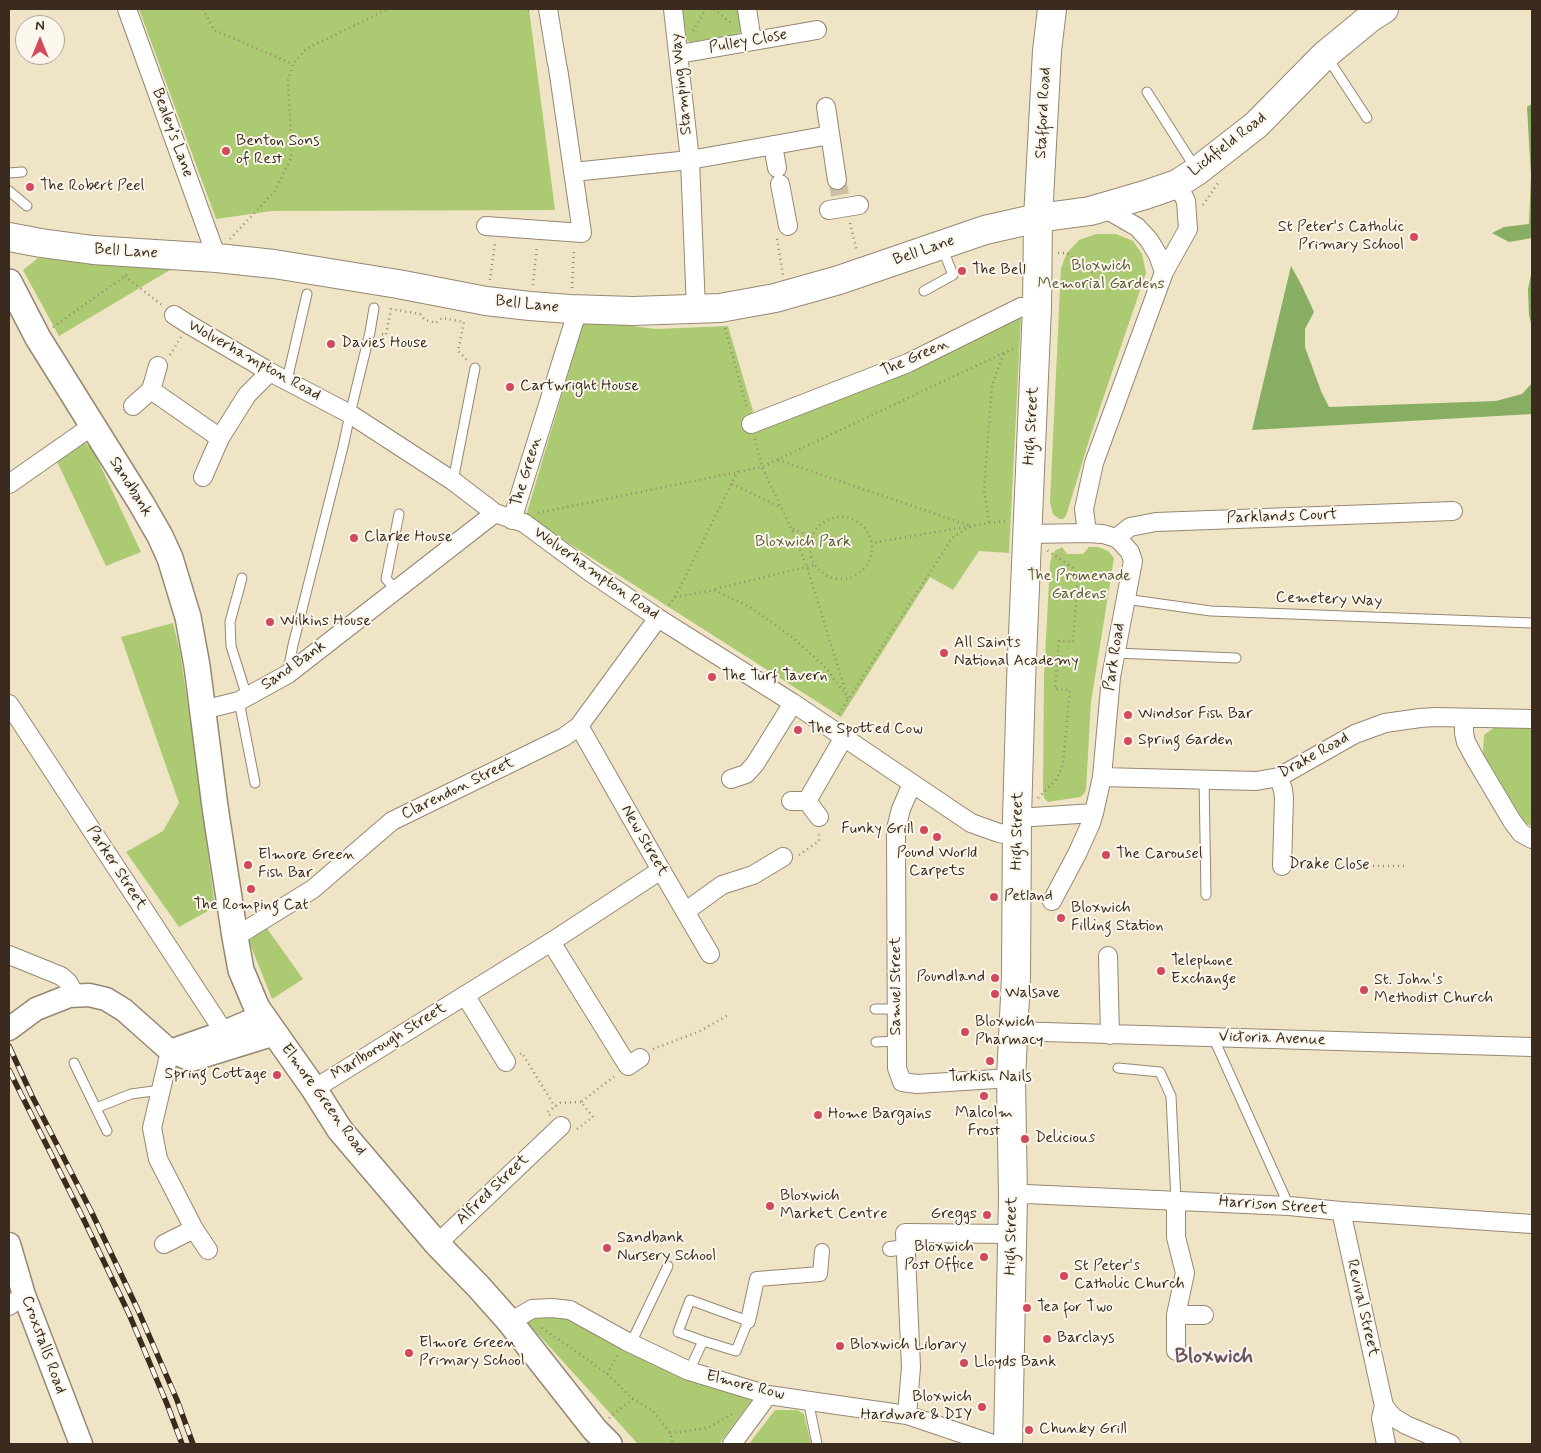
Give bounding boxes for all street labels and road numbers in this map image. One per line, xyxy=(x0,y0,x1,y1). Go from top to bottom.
street label: Pulley Close xyxy=(707,26,789,58)
street label: Stamping Way xyxy=(667,32,697,136)
street label: Stafford Road xyxy=(1032,67,1056,159)
street label: Bealey’s Lane xyxy=(147,86,197,180)
street label: Lichfield Road xyxy=(1185,109,1271,181)
street label: Bell Lane xyxy=(891,232,957,270)
street label: Bell Lane xyxy=(94,240,158,264)
street label: Bell Lane xyxy=(494,292,560,318)
street label: Wolverhampton Road xyxy=(184,317,324,405)
street label: The Green xyxy=(878,335,952,381)
street label: High Street xyxy=(1020,386,1044,466)
street label: The Green xyxy=(507,435,547,509)
street label: Sandbank xyxy=(104,454,156,520)
street label: Parklands Court xyxy=(1226,505,1338,529)
street label: Wolverhampton Road xyxy=(530,523,662,625)
street label: Cemetery Way xyxy=(1275,589,1383,611)
street label: Park Road xyxy=(1100,622,1130,692)
street label: Sand Bank xyxy=(258,637,330,695)
street label: Drake Road xyxy=(1276,729,1352,783)
street label: Clarendon Street xyxy=(398,753,518,825)
street label: High Street xyxy=(1008,791,1028,871)
street label: New Street xyxy=(616,802,672,880)
street label: Parker Street xyxy=(82,823,150,913)
street label: Drake Close xyxy=(1288,855,1370,875)
street label: Samuel Street xyxy=(887,937,907,1035)
street label: Marlborough Street xyxy=(328,999,450,1085)
street label: Victoria Avenue xyxy=(1218,1028,1326,1050)
street label: Elmore Green Road xyxy=(276,1040,370,1160)
street label: Alfred Street xyxy=(453,1151,533,1229)
street label: Harrison Street xyxy=(1218,1193,1328,1219)
street label: High Street xyxy=(1002,1196,1022,1276)
street label: Revival Street xyxy=(1341,1258,1383,1358)
street label: Croxstalls Road xyxy=(16,1293,70,1397)
street label: Elmore Row xyxy=(704,1367,786,1405)

